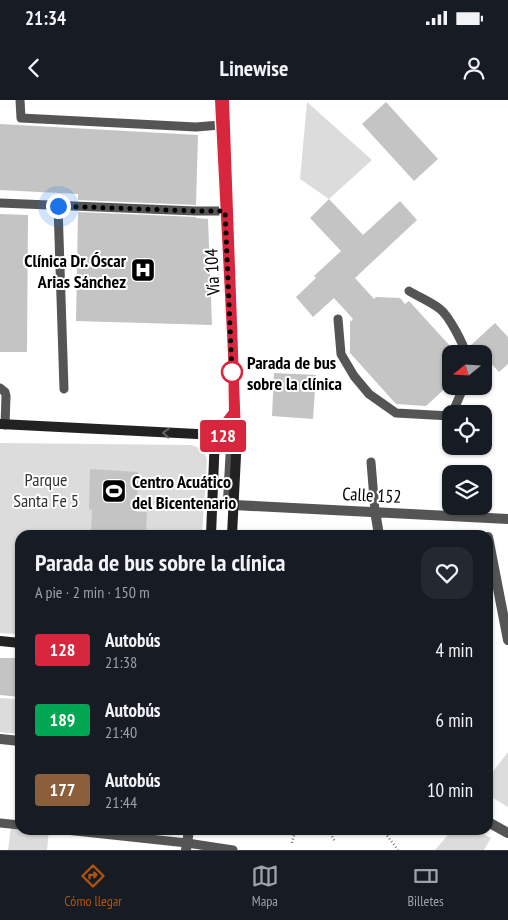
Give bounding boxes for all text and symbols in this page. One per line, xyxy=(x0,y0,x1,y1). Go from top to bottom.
text: 21:34 xyxy=(25,6,66,30)
icon: back xyxy=(20,54,48,82)
text: Linewise xyxy=(220,54,288,82)
icon: person xyxy=(460,54,488,82)
your location xyxy=(46,194,71,219)
street label: Vía 104 xyxy=(199,248,225,297)
place label: Clínica Dr. Óscar Arias Sánchez xyxy=(24,249,127,293)
hospital icon: Clínica Dr. Óscar Arias Sánchez xyxy=(130,257,156,283)
north arrow xyxy=(442,345,492,395)
map controls xyxy=(442,345,492,515)
place label: Parada de bus sobre la clínica xyxy=(247,351,342,395)
marker: Parada de bus sobre la clínica xyxy=(221,361,243,383)
button: locate xyxy=(442,405,492,455)
line badge: 128 xyxy=(194,420,252,452)
text: 128 xyxy=(210,424,236,447)
one-way arrow xyxy=(162,427,170,438)
button: layers xyxy=(442,465,492,515)
park label: Parque Santa Fe 5 xyxy=(13,468,79,512)
place label: Centro Acuático del Bicentenario xyxy=(132,470,236,514)
sports icon: Centro Acuático del Bicentenario xyxy=(101,478,127,504)
street label: Calle 152 xyxy=(342,482,402,508)
text: Parada de bus sobre la clínica xyxy=(35,547,286,578)
button: heart xyxy=(421,547,473,599)
text: A pie · 2 min · 150 m xyxy=(35,582,150,602)
text: Autobús xyxy=(105,628,161,652)
text: 128 xyxy=(50,638,75,661)
text: 4 min xyxy=(436,638,473,662)
text: 21:38 xyxy=(105,652,137,672)
text: Autobús xyxy=(105,698,161,722)
text: 189 xyxy=(50,708,75,731)
text: 6 min xyxy=(436,708,473,732)
text: 21:40 xyxy=(105,722,137,742)
text: Autobús xyxy=(105,768,161,792)
text: 177 xyxy=(50,778,75,801)
text: 10 min xyxy=(427,778,473,802)
text: 21:44 xyxy=(105,792,137,812)
tab: Cómo llegar xyxy=(64,862,122,910)
tab: Mapa xyxy=(251,862,279,910)
tab: Billetes xyxy=(407,862,444,910)

